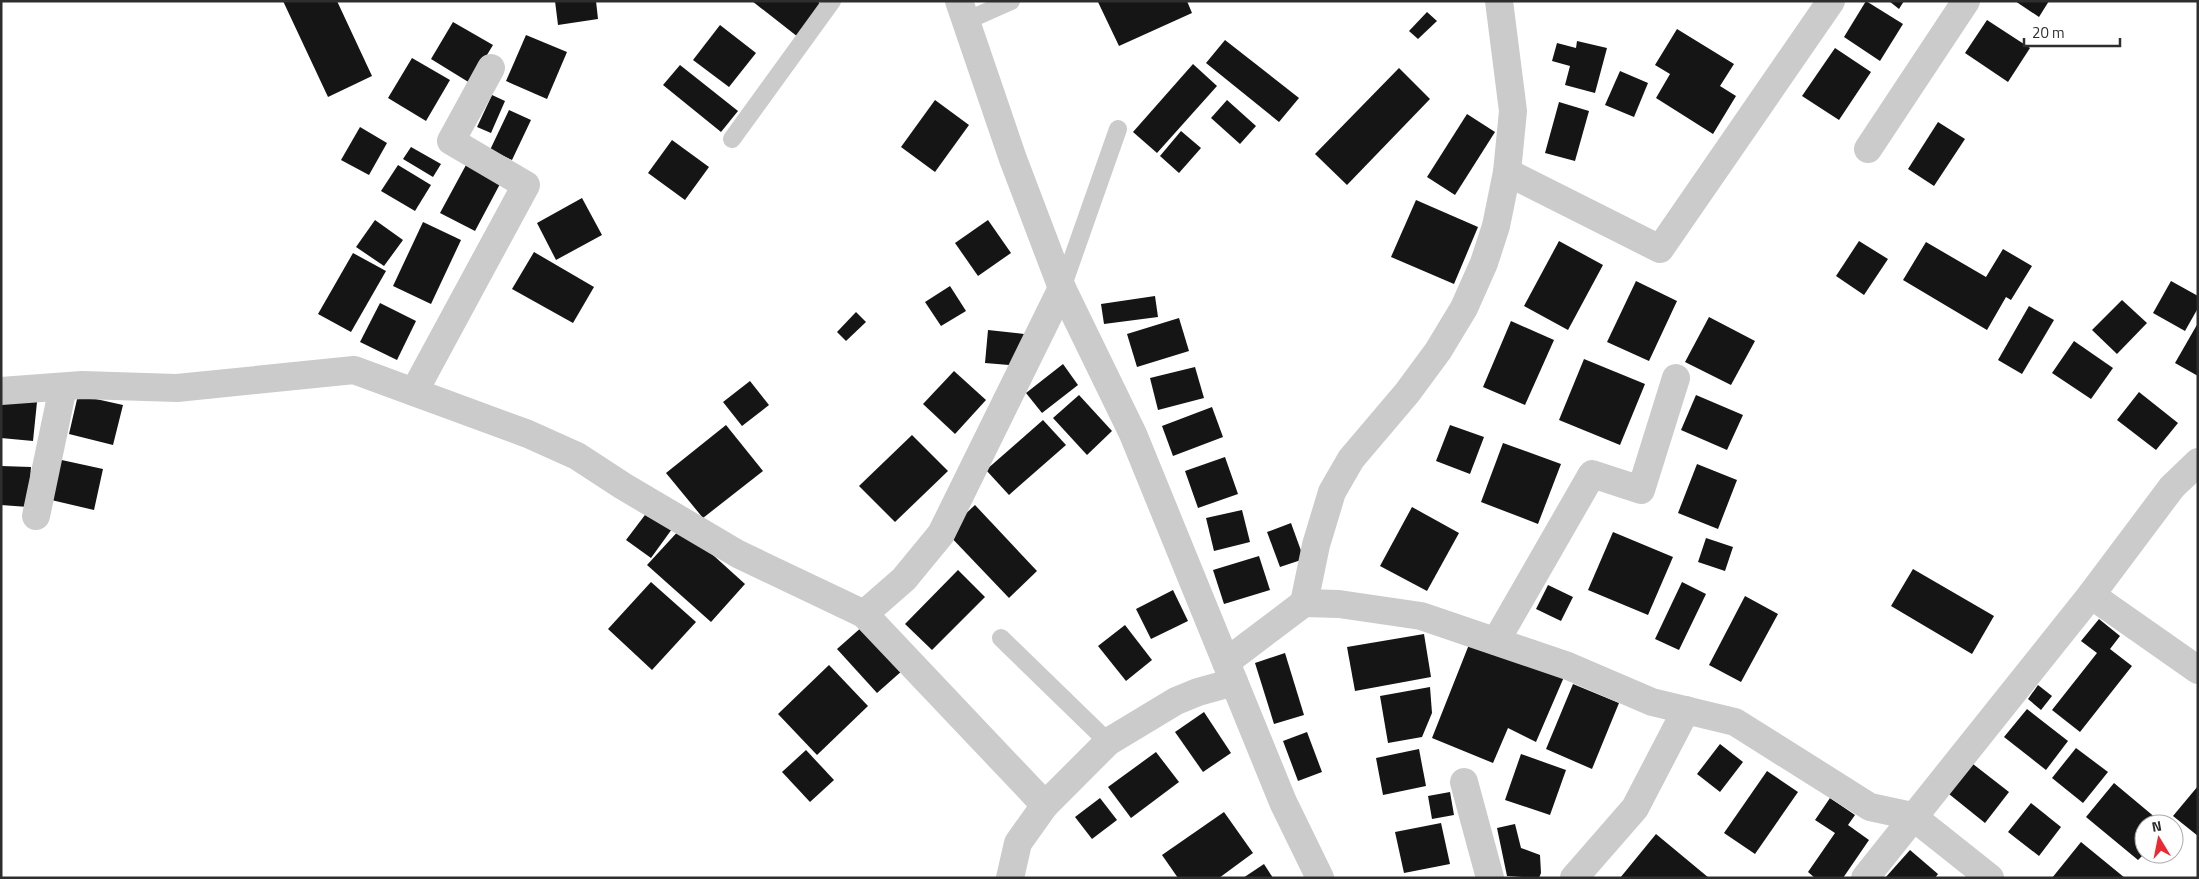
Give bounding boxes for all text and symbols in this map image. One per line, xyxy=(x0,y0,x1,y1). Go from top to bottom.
scale bar xyxy=(2024,15,2120,47)
text: 20 m xyxy=(2032,21,2065,44)
north arrow xyxy=(2134,814,2184,864)
text: N xyxy=(2150,815,2163,837)

